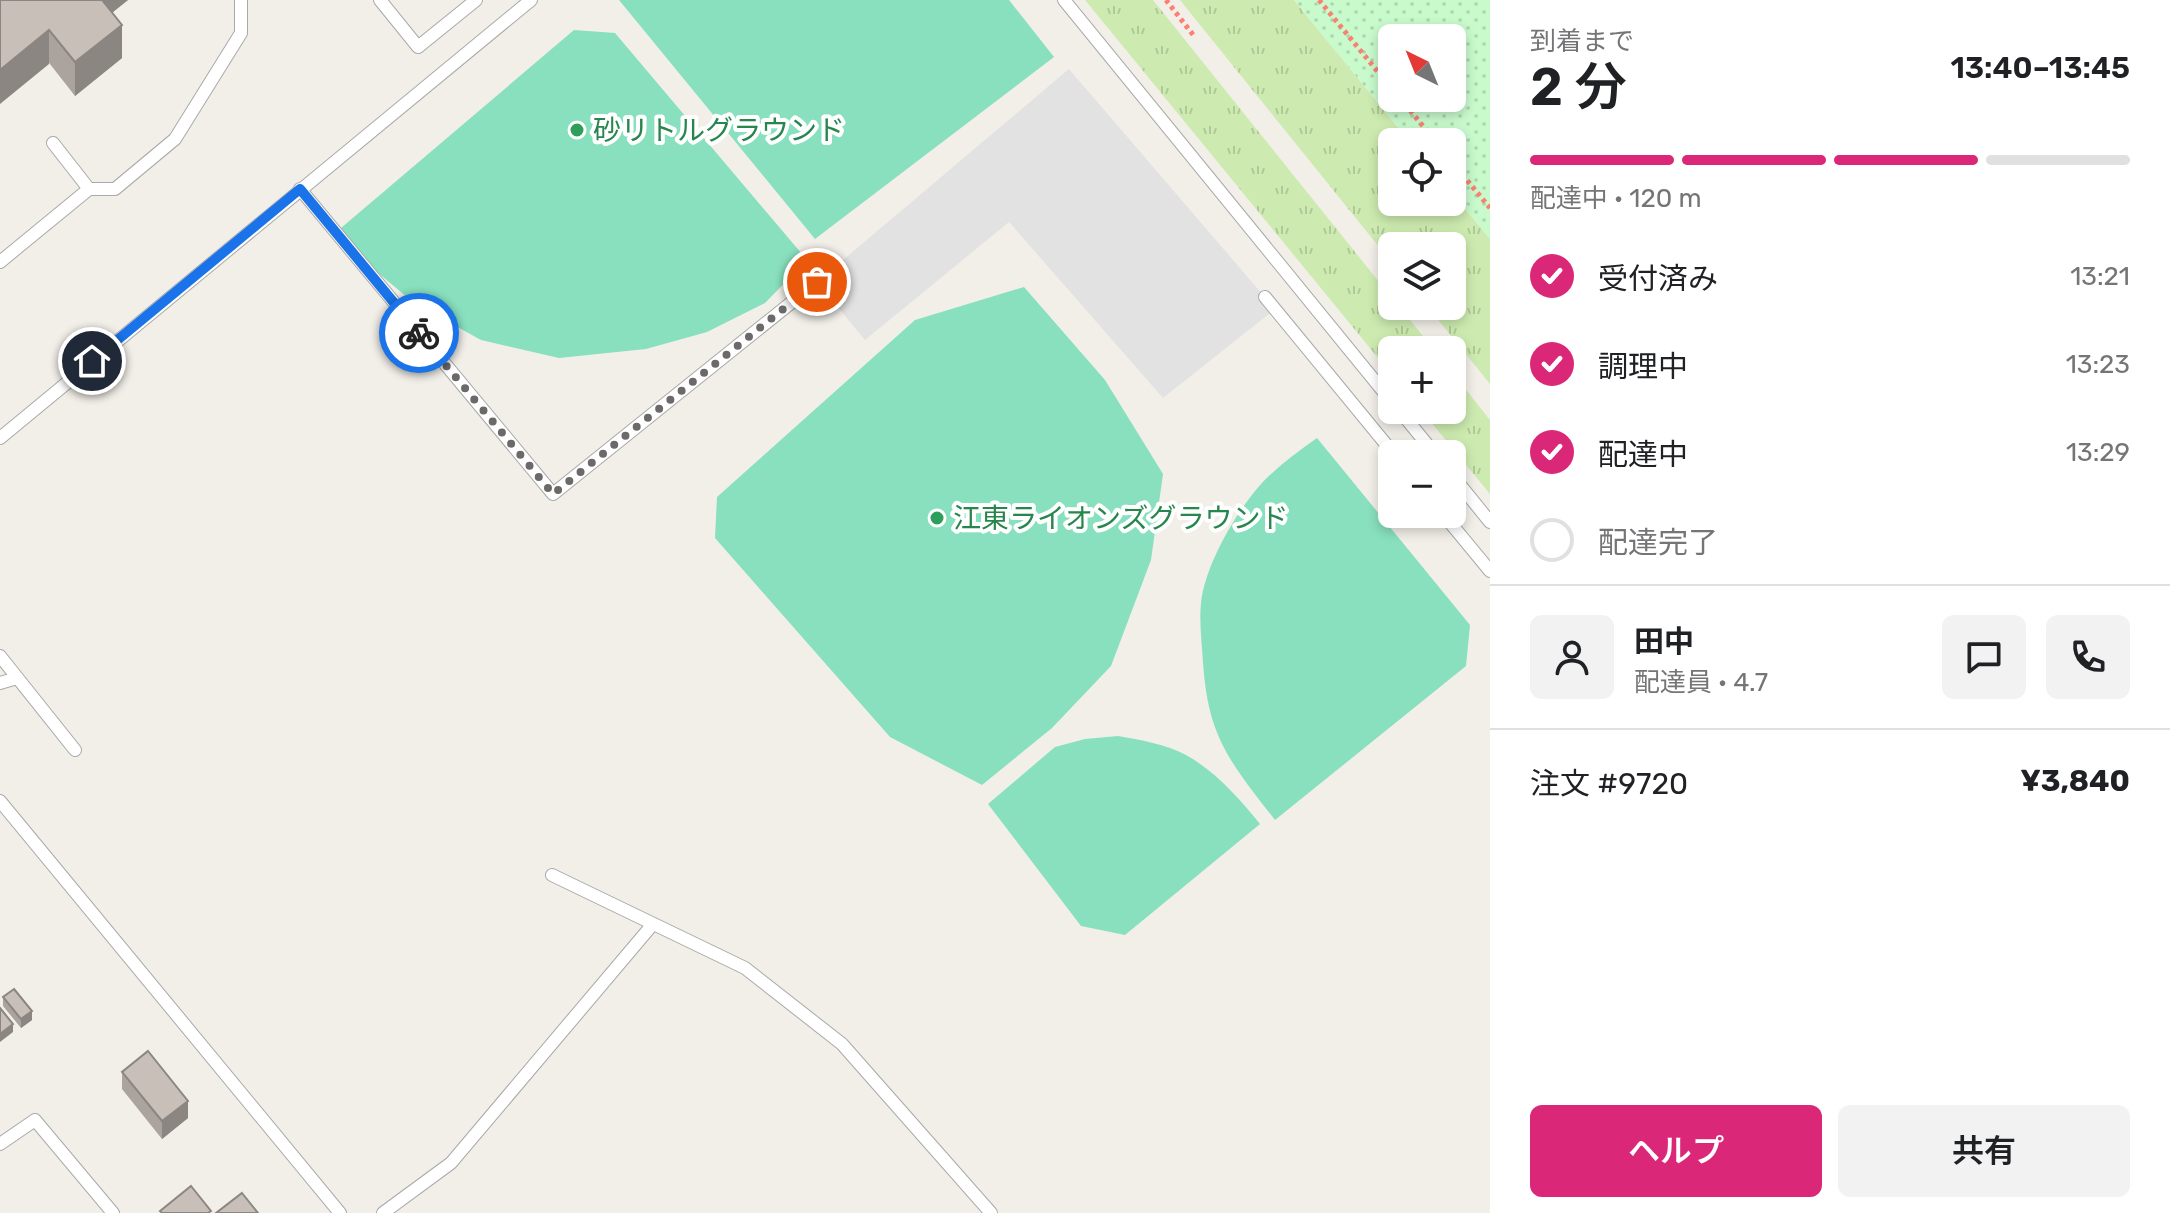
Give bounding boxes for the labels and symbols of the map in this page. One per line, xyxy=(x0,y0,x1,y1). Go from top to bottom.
north arrow xyxy=(1378,24,1466,112)
place label: 砂リトルグラウンド xyxy=(593,114,845,147)
marker: 砂リトルグラウンド xyxy=(568,121,586,139)
pin xyxy=(783,248,851,316)
courier xyxy=(379,293,459,373)
pin xyxy=(58,327,126,395)
place label: 江東ライオンズグラウンド xyxy=(953,502,1288,535)
marker: 江東ライオンズグラウンド xyxy=(928,509,946,527)

